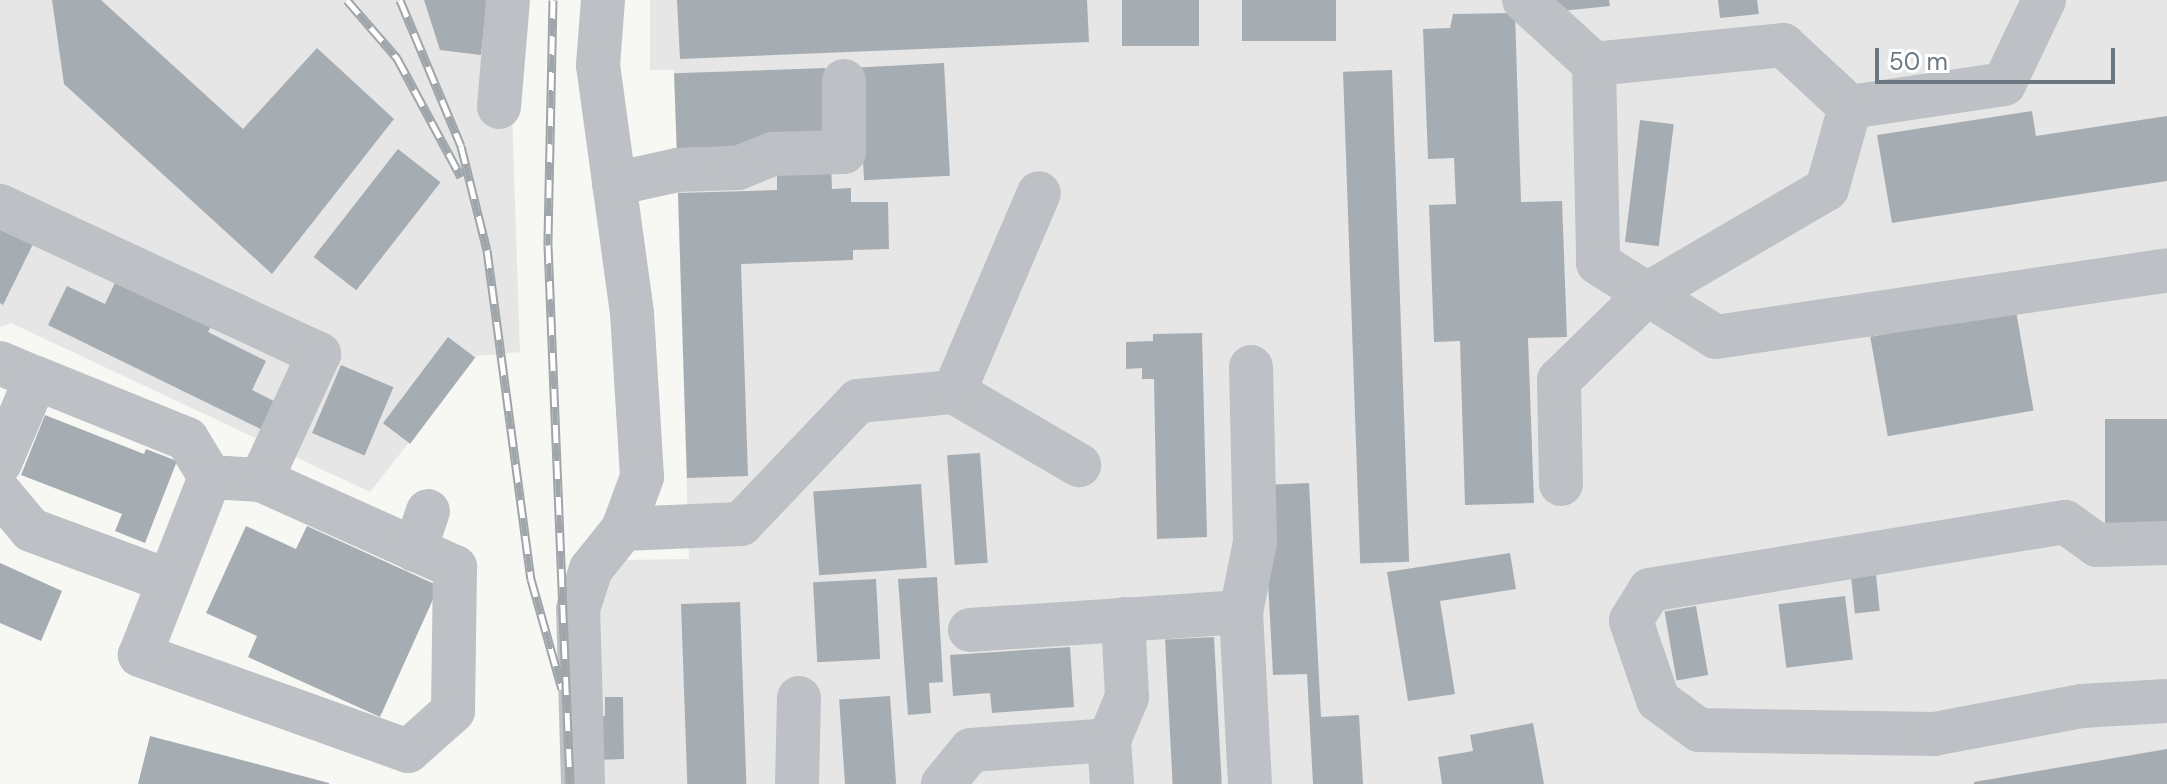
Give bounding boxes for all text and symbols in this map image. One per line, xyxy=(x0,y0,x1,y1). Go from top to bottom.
scale bar xyxy=(1879,32,2119,82)
text: 50 m xyxy=(1889,46,1948,77)

